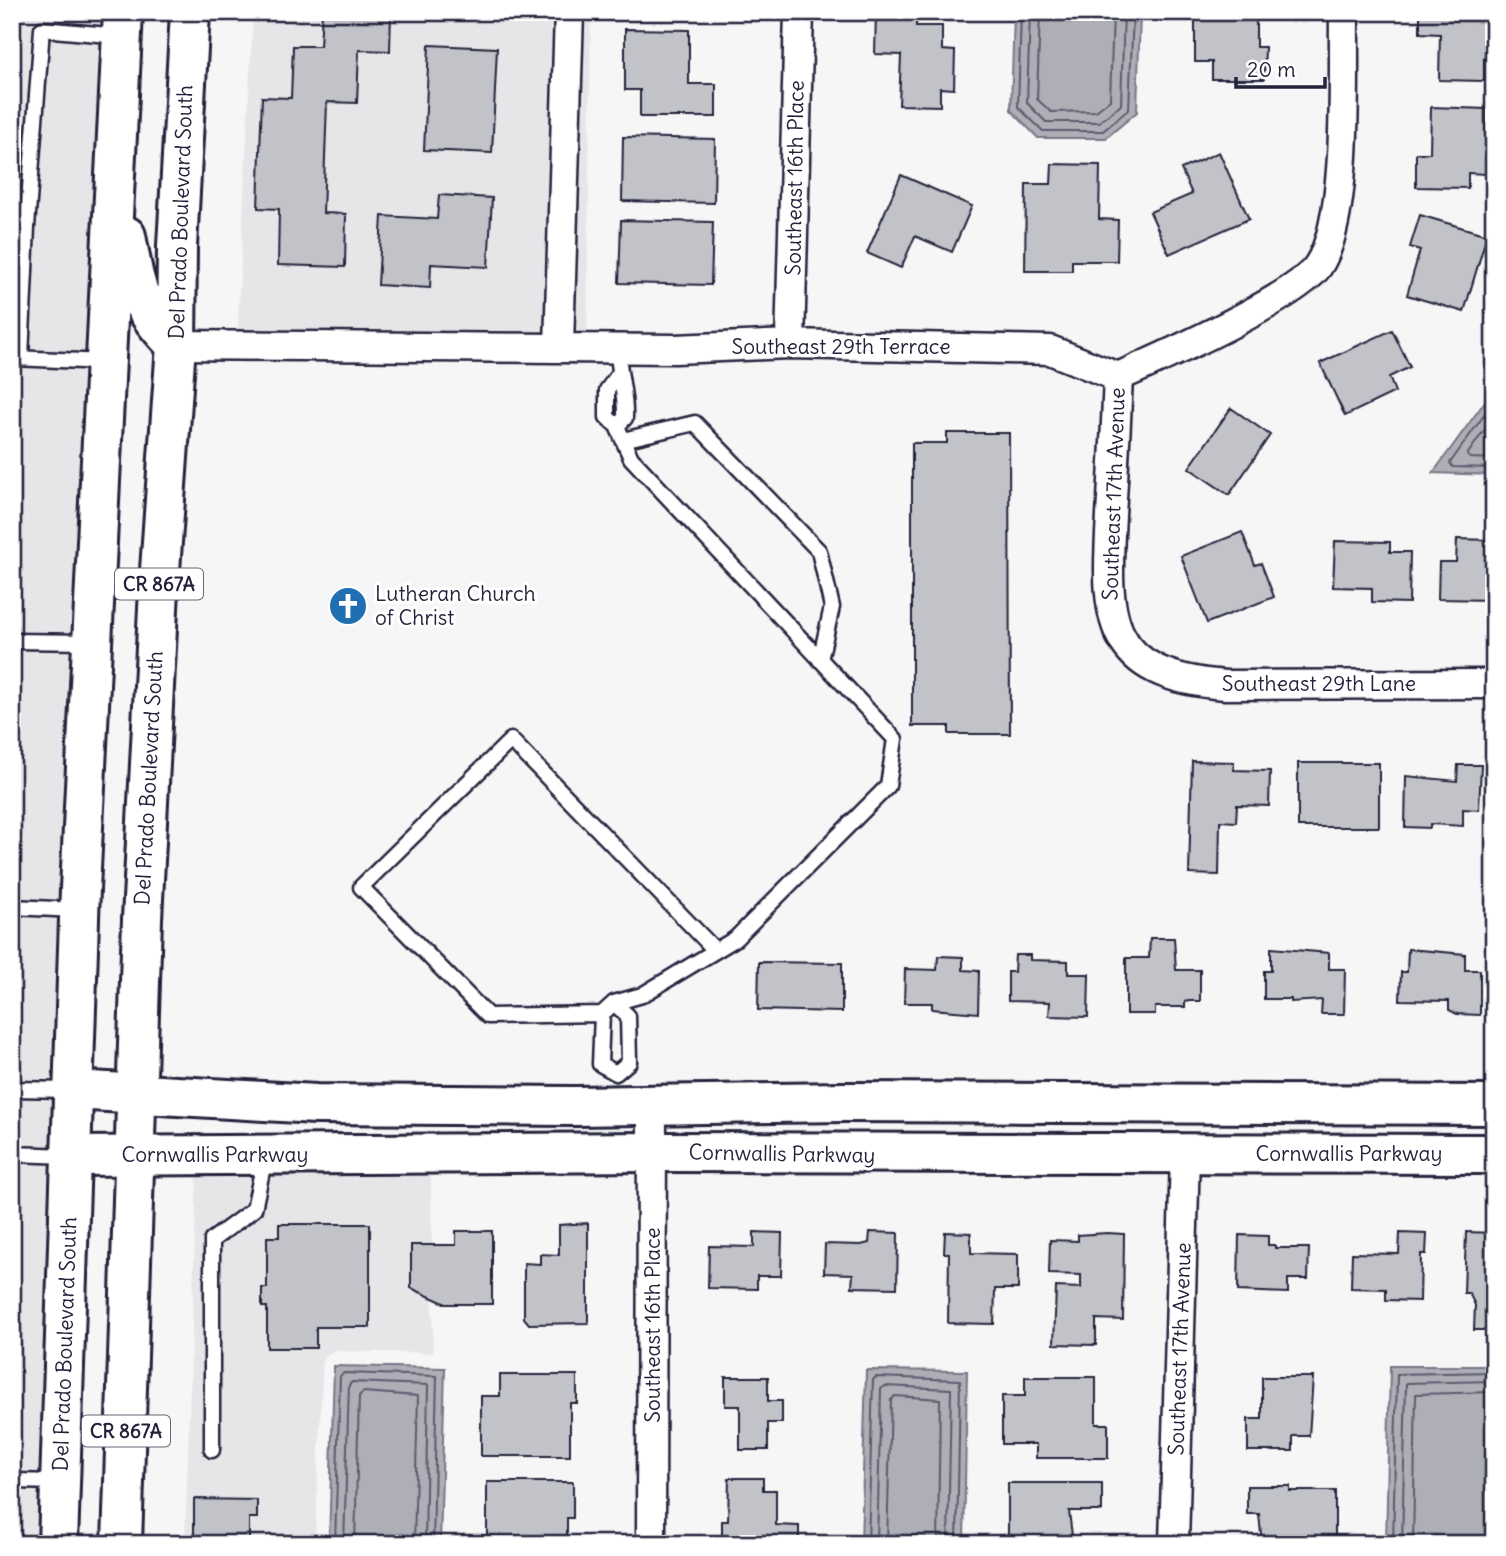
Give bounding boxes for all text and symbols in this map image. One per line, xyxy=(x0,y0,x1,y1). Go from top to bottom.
scale bar xyxy=(1236,46,1326,90)
text: 20 m xyxy=(1247,56,1296,83)
street label: Southeast 16th Place xyxy=(779,80,810,276)
street label: Del Prado Boulevard South xyxy=(163,84,198,340)
street label: Southeast 29th Terrace xyxy=(732,333,950,360)
street label: Southeast 17th Avenue xyxy=(1096,387,1131,601)
road number: CR 867A xyxy=(115,568,203,600)
place label: Lutheran Church of Christ xyxy=(375,580,536,631)
church icon: Lutheran Church of Christ xyxy=(327,585,369,627)
street label: Del Prado Boulevard South xyxy=(128,650,169,906)
street label: Southeast 29th Lane xyxy=(1222,670,1416,697)
street label: Cornwallis Parkway xyxy=(688,1138,876,1169)
street label: Cornwallis Parkway xyxy=(1256,1140,1442,1167)
street label: Cornwallis Parkway xyxy=(122,1141,308,1168)
street label: Del Prado Boulevard South xyxy=(47,1216,82,1472)
street label: Southeast 16th Place xyxy=(639,1227,666,1423)
street label: Southeast 17th Avenue xyxy=(1162,1242,1197,1456)
road number: CR 867A xyxy=(82,1415,170,1446)

